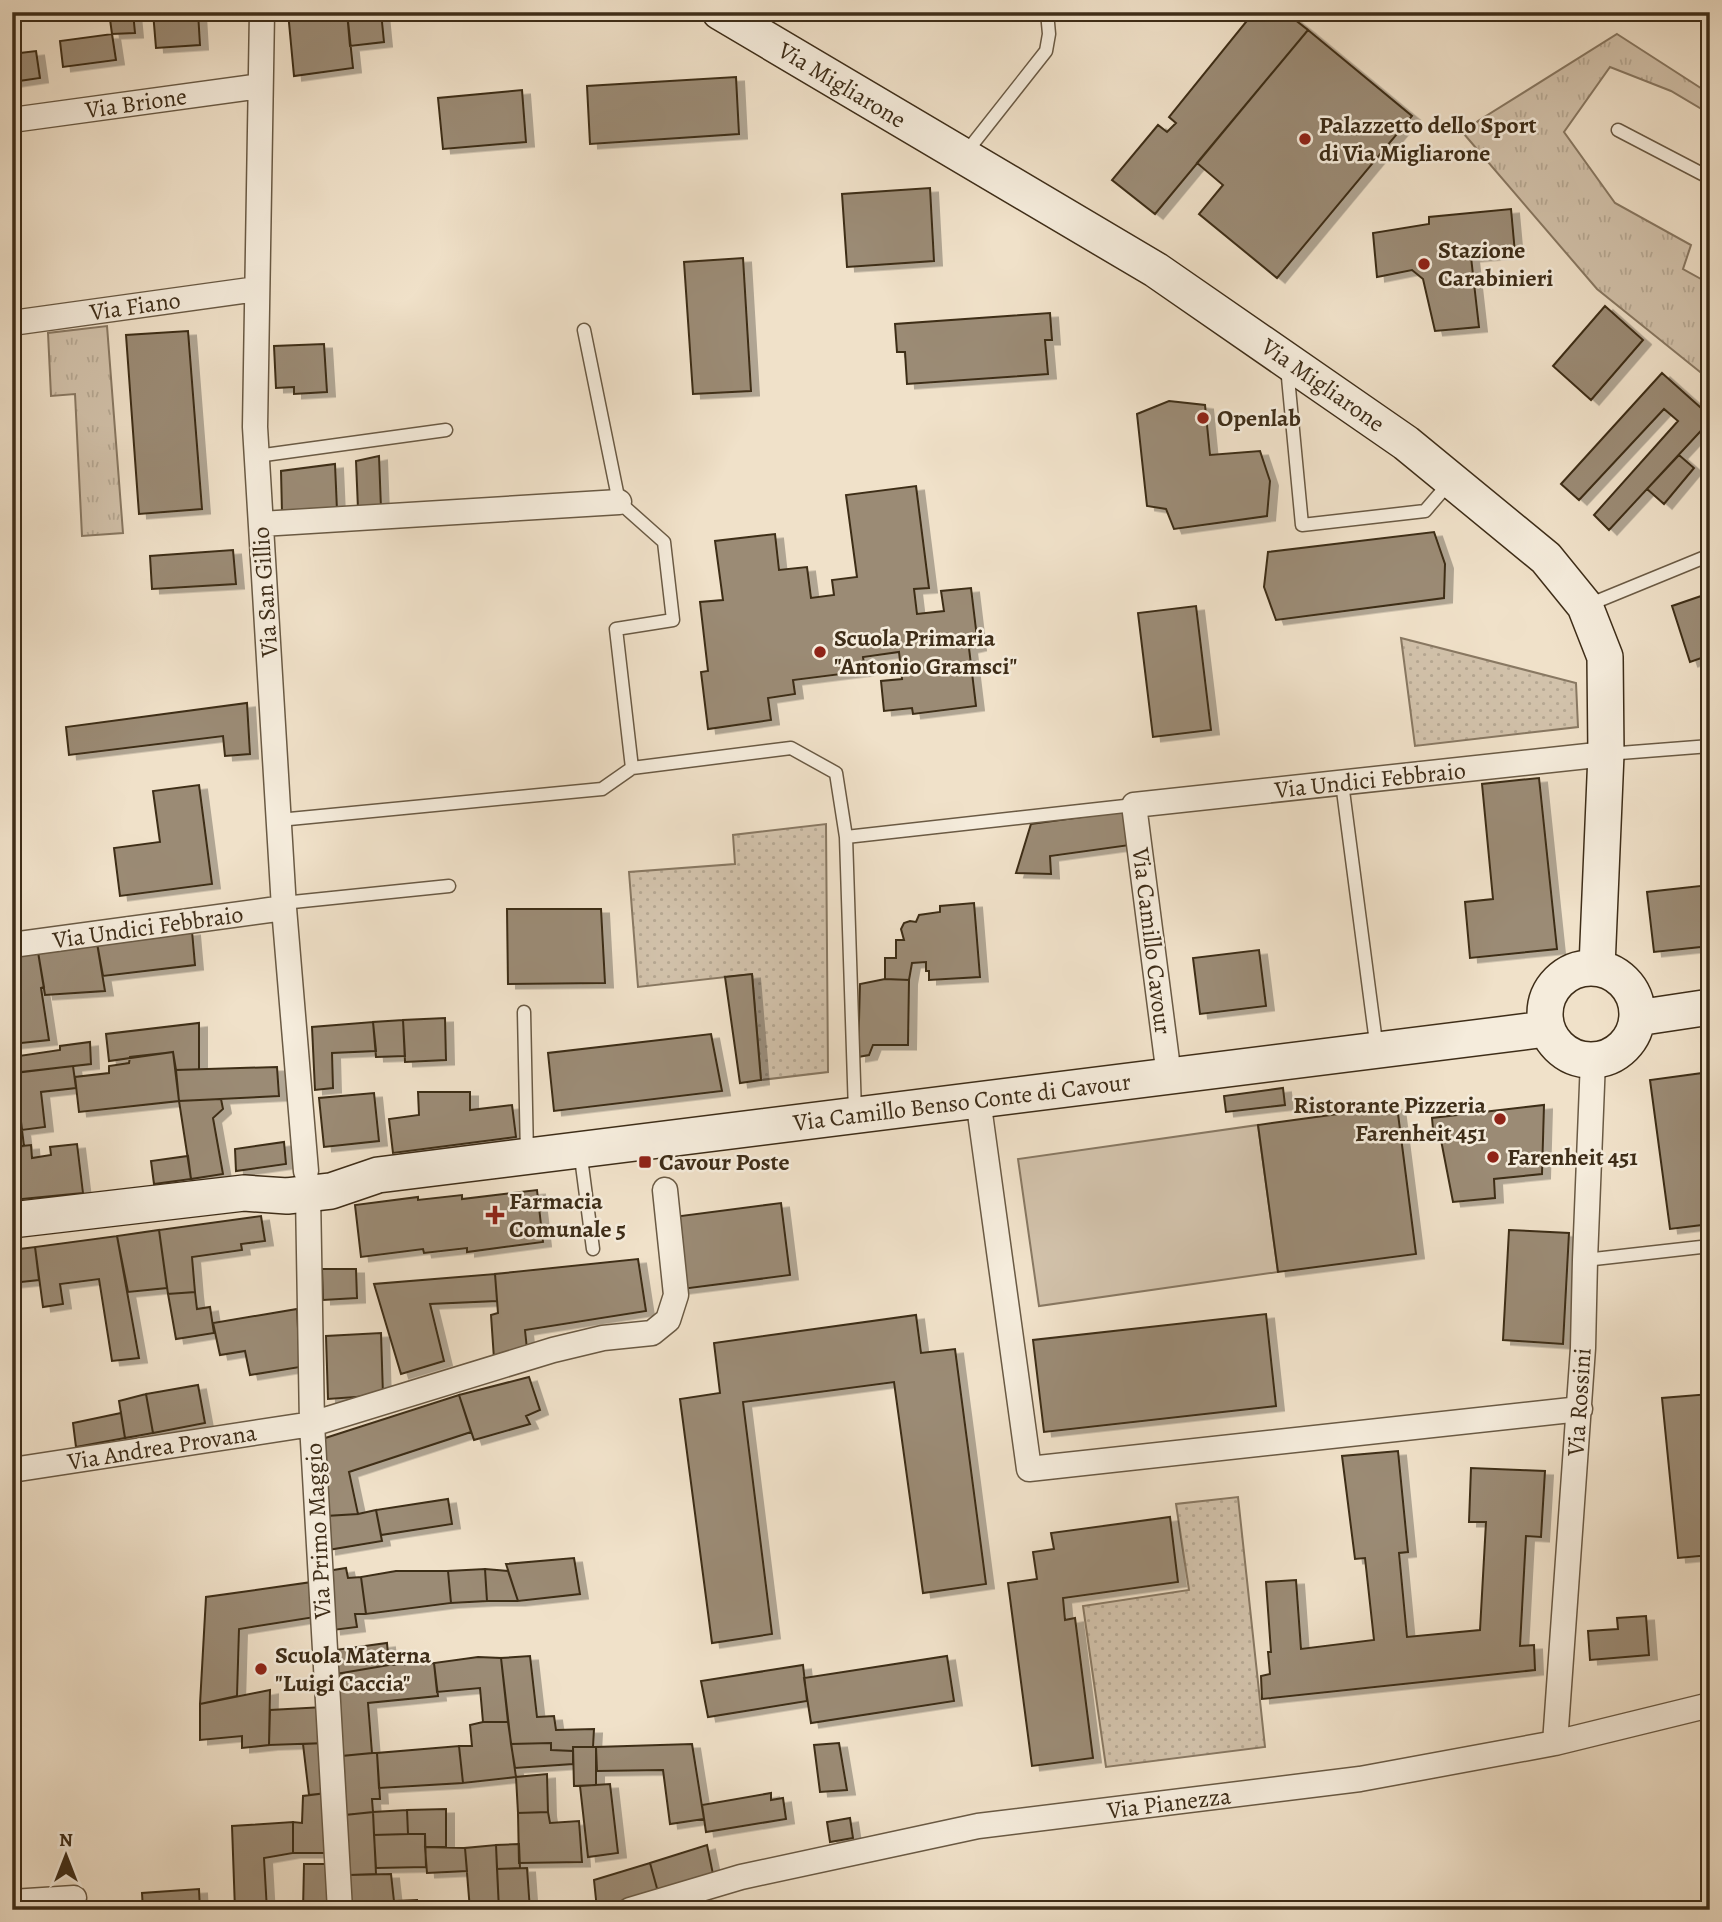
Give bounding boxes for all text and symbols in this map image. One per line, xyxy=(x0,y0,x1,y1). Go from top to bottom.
street label: Via Migliarone xyxy=(771,34,912,136)
street label: Via Brione xyxy=(82,80,189,126)
place label: Palazzetto dello Sport di Via Migliarone xyxy=(1319,109,1537,169)
marker: Palazzetto dello Sport di Via Migliarone xyxy=(1297,131,1313,147)
place label: Stazione Carabinieri xyxy=(1438,234,1553,294)
marker: Stazione Carabinieri xyxy=(1416,256,1432,272)
street label: Via Fiano xyxy=(87,284,182,328)
street label: Via Migliarone xyxy=(1254,330,1391,439)
place label: Openlab xyxy=(1217,402,1301,434)
marker: Openlab xyxy=(1195,410,1211,426)
street label: Via San Gillio xyxy=(244,526,286,659)
place label: Scuola Primaria "Antonio Gramsci" xyxy=(834,622,1017,682)
marker: Scuola Primaria "Antonio Gramsci" xyxy=(812,644,828,660)
street label: Via Undici Febbraio xyxy=(1272,754,1467,806)
street label: Via Camillo Cavour xyxy=(1125,845,1179,1036)
street label: Via Undici Febbraio xyxy=(50,898,245,956)
street label: Via Camillo Benso Conte di Cavour xyxy=(790,1065,1133,1139)
place label: Ristorante Pizzeria Farenheit 451 xyxy=(1293,1089,1486,1149)
marker: Ristorante Pizzeria Farenheit 451 xyxy=(1492,1111,1508,1127)
place label: Farenheit 451 xyxy=(1507,1141,1638,1173)
place label: Cavour Poste xyxy=(659,1146,790,1178)
marker: Farenheit 451 xyxy=(1485,1149,1501,1165)
marker: Cavour Poste xyxy=(637,1154,653,1170)
place label: Farmacia Comunale 5 xyxy=(509,1185,626,1245)
marker: Farmacia Comunale 5 xyxy=(487,1207,503,1223)
street label: Via Rossini xyxy=(1559,1347,1599,1458)
street label: Via Andrea Provana xyxy=(64,1416,260,1478)
street label: Via Primo Maggio xyxy=(297,1442,339,1621)
place label: Scuola Materna "Luigi Caccia" xyxy=(275,1639,431,1699)
marker: Scuola Materna "Luigi Caccia" xyxy=(253,1661,269,1677)
street label: Via Pianezza xyxy=(1104,1779,1234,1827)
north arrow xyxy=(32,1820,102,1890)
text: N xyxy=(59,1827,73,1853)

